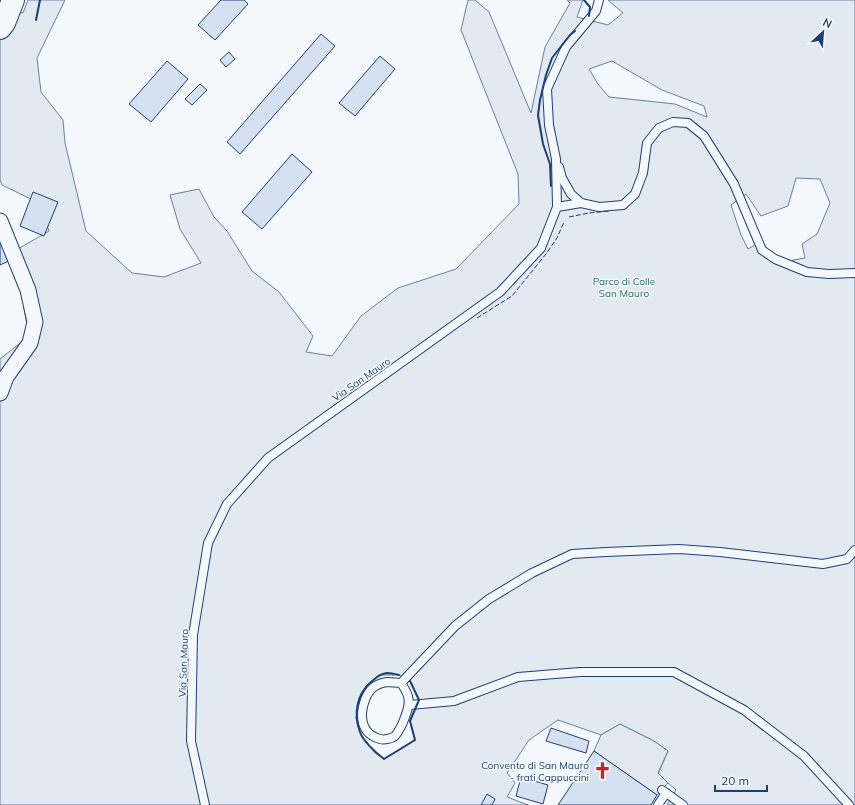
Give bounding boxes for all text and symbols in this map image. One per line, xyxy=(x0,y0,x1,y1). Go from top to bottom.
north arrow xyxy=(803,12,843,52)
text: N xyxy=(821,15,834,31)
park label: Parco di Colle San Mauro xyxy=(593,275,655,300)
street label: Via San Mauro xyxy=(330,354,393,404)
street label: Via San Mauro xyxy=(176,628,191,697)
place label: Convento di San Mauro - frati Cappuccini xyxy=(481,759,589,784)
church icon: Convento di San Mauro - frati Cappuccini xyxy=(592,761,612,781)
scale bar xyxy=(715,767,767,793)
text: 20 m xyxy=(721,773,749,788)

